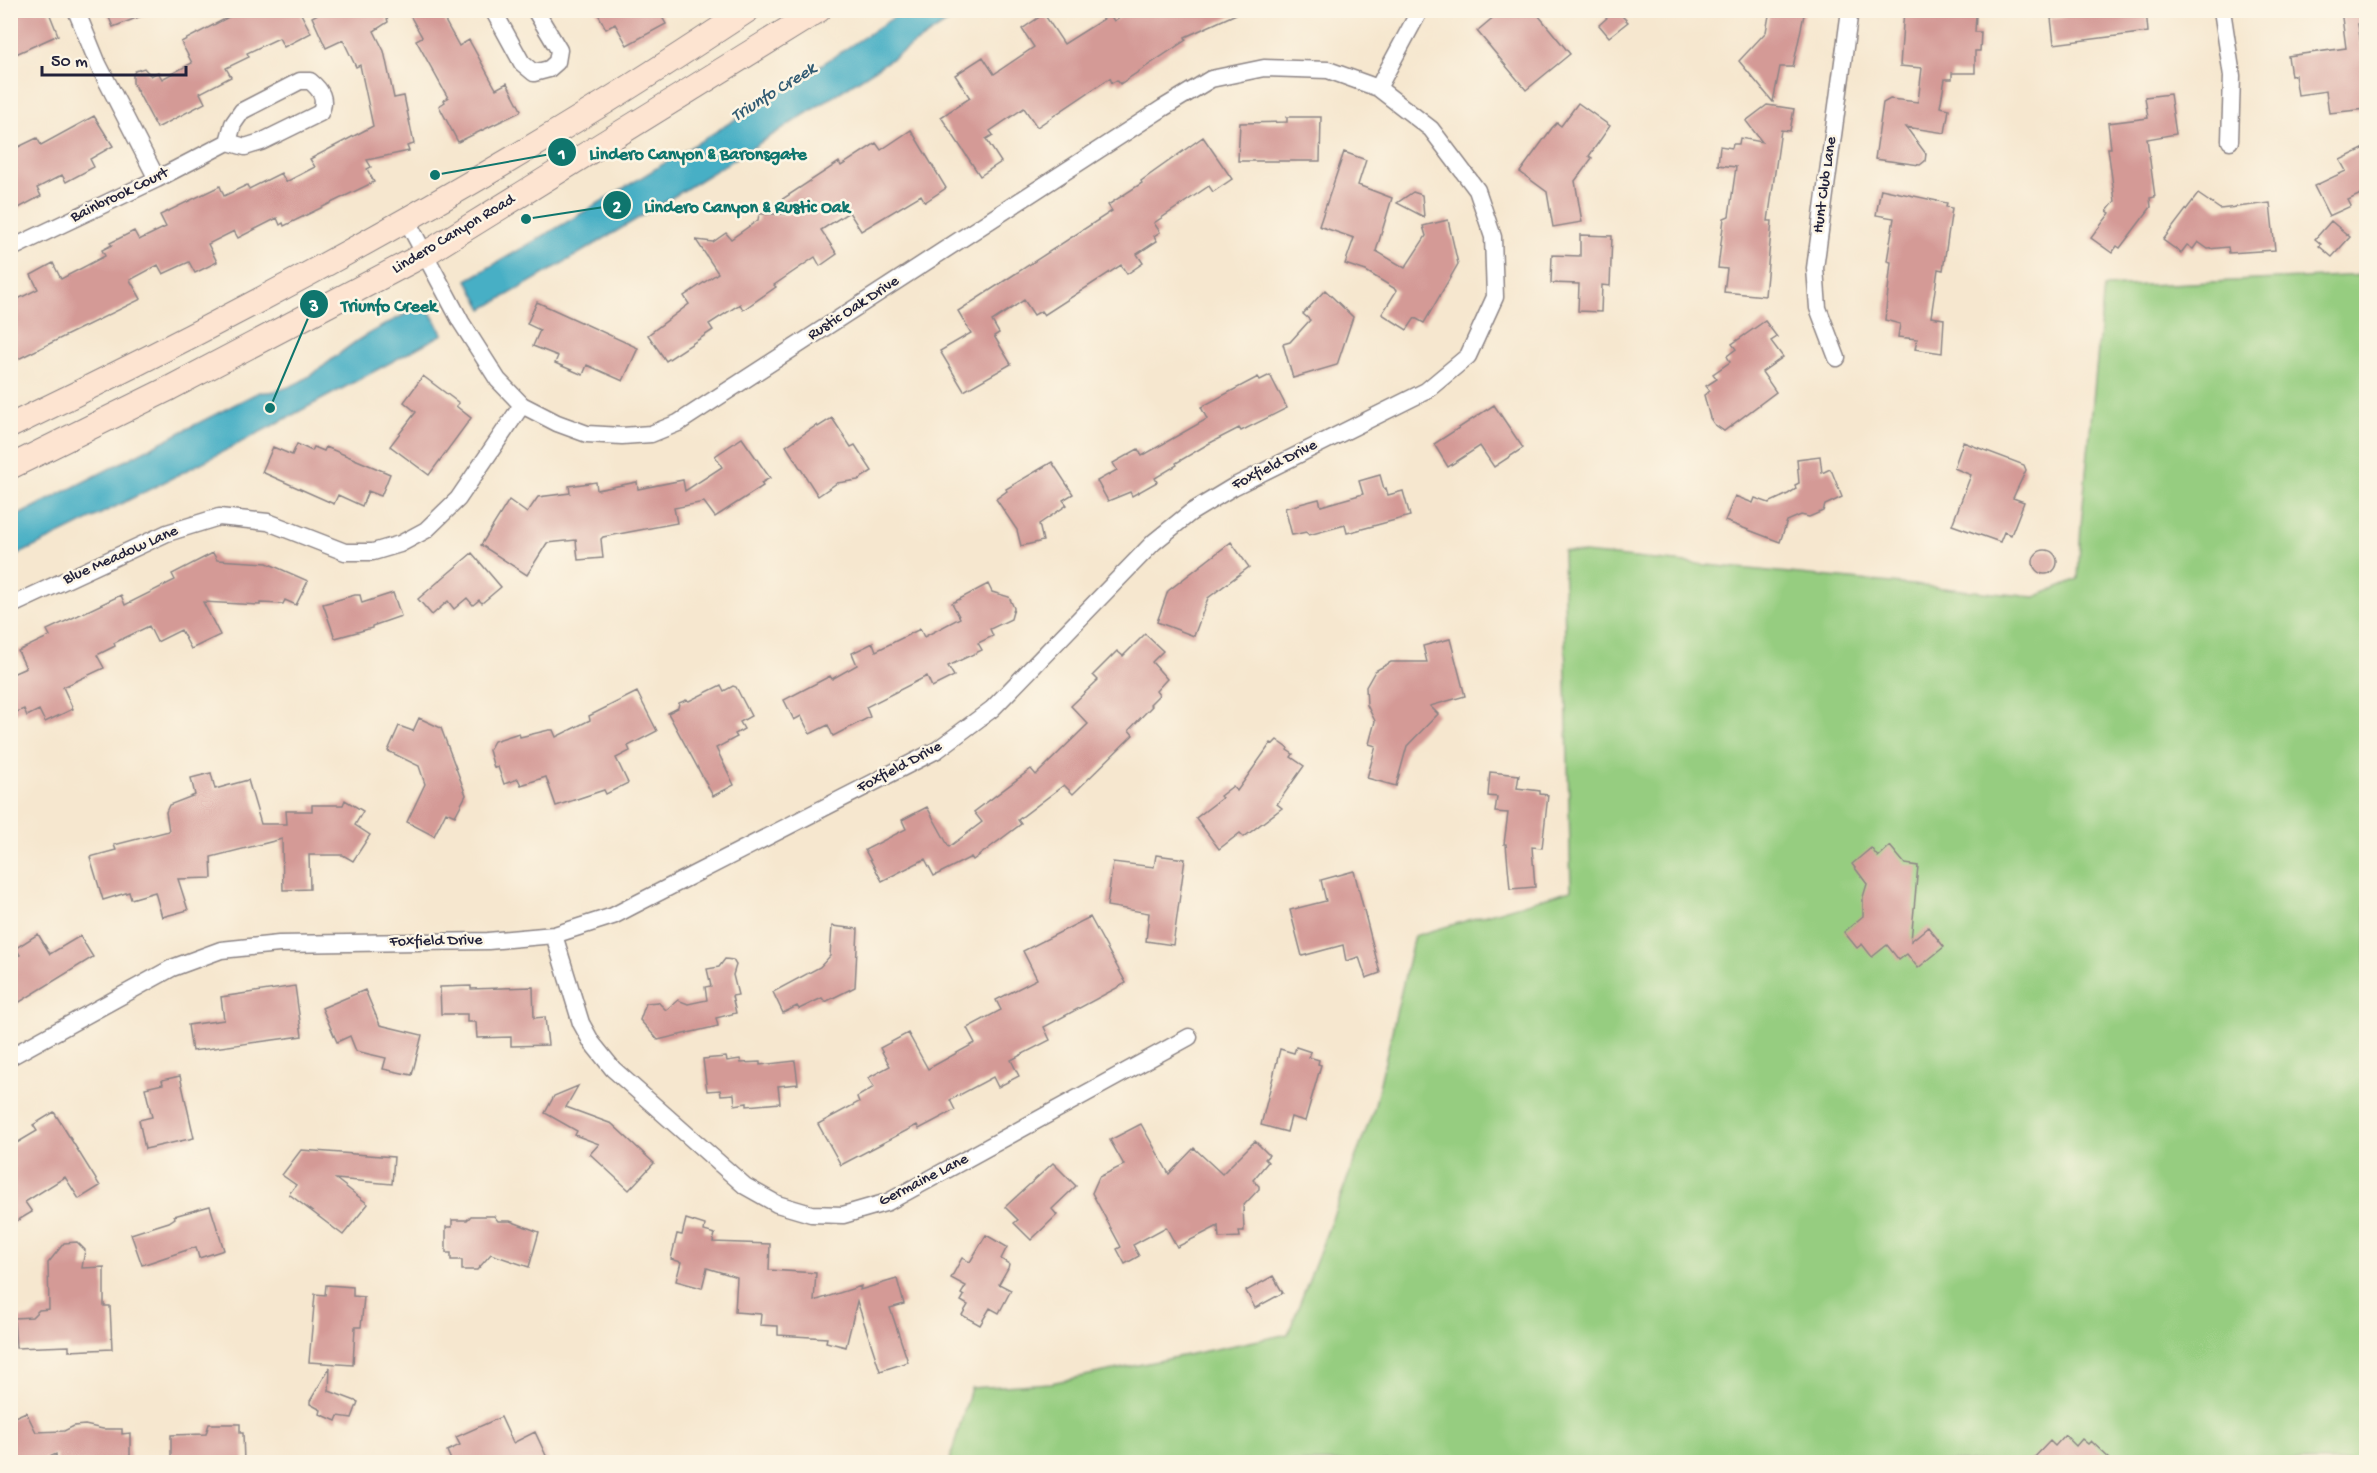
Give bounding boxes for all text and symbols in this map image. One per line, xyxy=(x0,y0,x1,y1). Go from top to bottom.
scale bar xyxy=(42,39,186,77)
text: 50 m xyxy=(51,52,88,73)
water label: Triunfo Creek xyxy=(728,58,822,127)
callout: Lindero Canyon & Baronsgate xyxy=(547,134,818,170)
street label: Hunt Club Lane xyxy=(1810,135,1842,234)
text: 1 xyxy=(557,145,566,166)
text: Lindero Canyon & Baronsgate xyxy=(589,145,808,166)
street label: Bainbrook Court xyxy=(67,163,173,228)
callout: Lindero Canyon & Rustic Oak xyxy=(602,187,862,223)
street label: Lindero Canyon Road xyxy=(389,190,520,279)
text: 2 xyxy=(613,198,622,219)
text: Lindero Canyon & Rustic Oak xyxy=(644,198,852,219)
street label: Rustic Oak Drive xyxy=(805,272,904,346)
callout: Triunfo Creek xyxy=(299,286,449,322)
text: 3 xyxy=(308,297,319,318)
text: Triunfo Creek xyxy=(339,297,439,318)
street label: Foxfield Drive xyxy=(1228,436,1321,496)
street label: Blue Meadow Lane xyxy=(60,522,182,590)
street label: Foxfield Drive xyxy=(854,737,946,799)
street label: Foxfield Drive xyxy=(388,932,483,952)
street label: Germaine Lane xyxy=(876,1150,973,1212)

